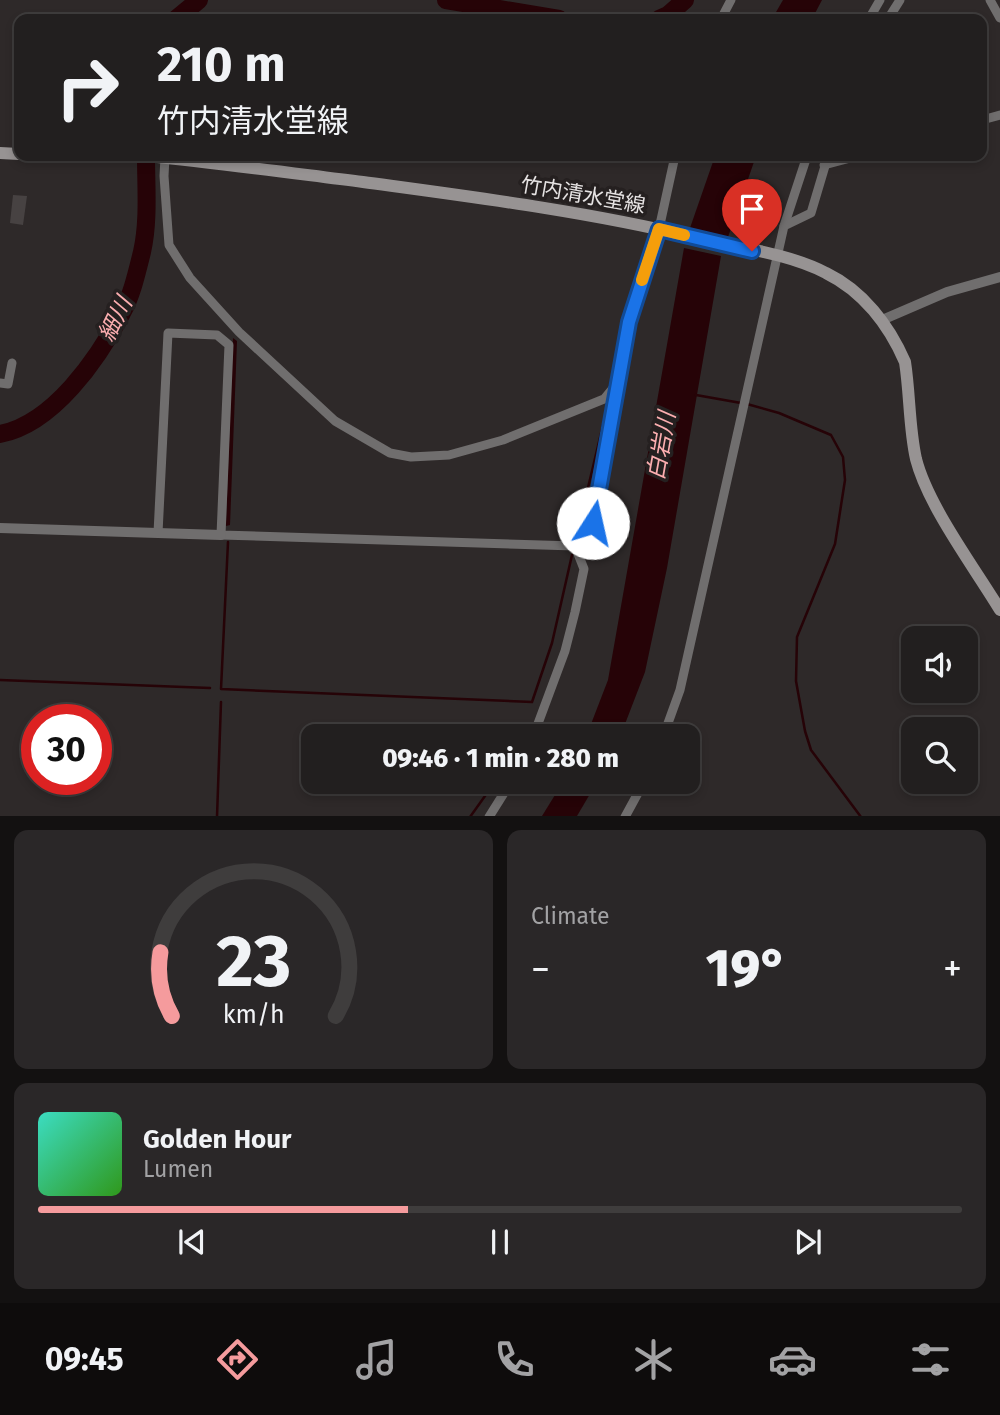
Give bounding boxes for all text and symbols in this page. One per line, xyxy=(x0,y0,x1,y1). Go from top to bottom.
text: 210 m xyxy=(157,35,286,94)
icon: right xyxy=(42,42,133,133)
text: 竹内清水堂線 xyxy=(157,102,349,140)
street label: 竹内清水堂線 xyxy=(519,171,647,219)
pin xyxy=(722,179,782,251)
icon: arrive xyxy=(733,190,771,228)
water label: 細川 xyxy=(92,289,139,346)
water label: 白岩川 xyxy=(641,407,681,482)
position arrow xyxy=(556,486,630,560)
map controls xyxy=(901,626,978,794)
button: sound xyxy=(901,626,978,703)
speed limit sign: 30 xyxy=(21,704,112,795)
button: search xyxy=(901,717,978,794)
text: 09:46 · 1 min · 280 m xyxy=(382,743,619,774)
text: Climate xyxy=(531,902,610,930)
text: 23 xyxy=(216,918,291,1005)
text: 19° xyxy=(706,937,787,1000)
text: − xyxy=(531,946,550,992)
text: + xyxy=(943,946,962,992)
text: km/h xyxy=(223,999,284,1029)
text: Golden Hour xyxy=(143,1124,291,1155)
text: Lumen xyxy=(143,1155,213,1183)
icon: previous xyxy=(173,1223,211,1261)
icon: pause xyxy=(481,1223,519,1261)
icon: next xyxy=(789,1223,827,1261)
icon: directions xyxy=(213,1335,262,1384)
icon: music xyxy=(352,1335,401,1384)
icon: phone xyxy=(490,1335,539,1384)
icon: climate xyxy=(629,1335,678,1384)
icon: car xyxy=(768,1335,817,1384)
icon: filters xyxy=(906,1335,955,1384)
text: 09:45 xyxy=(45,1340,124,1378)

